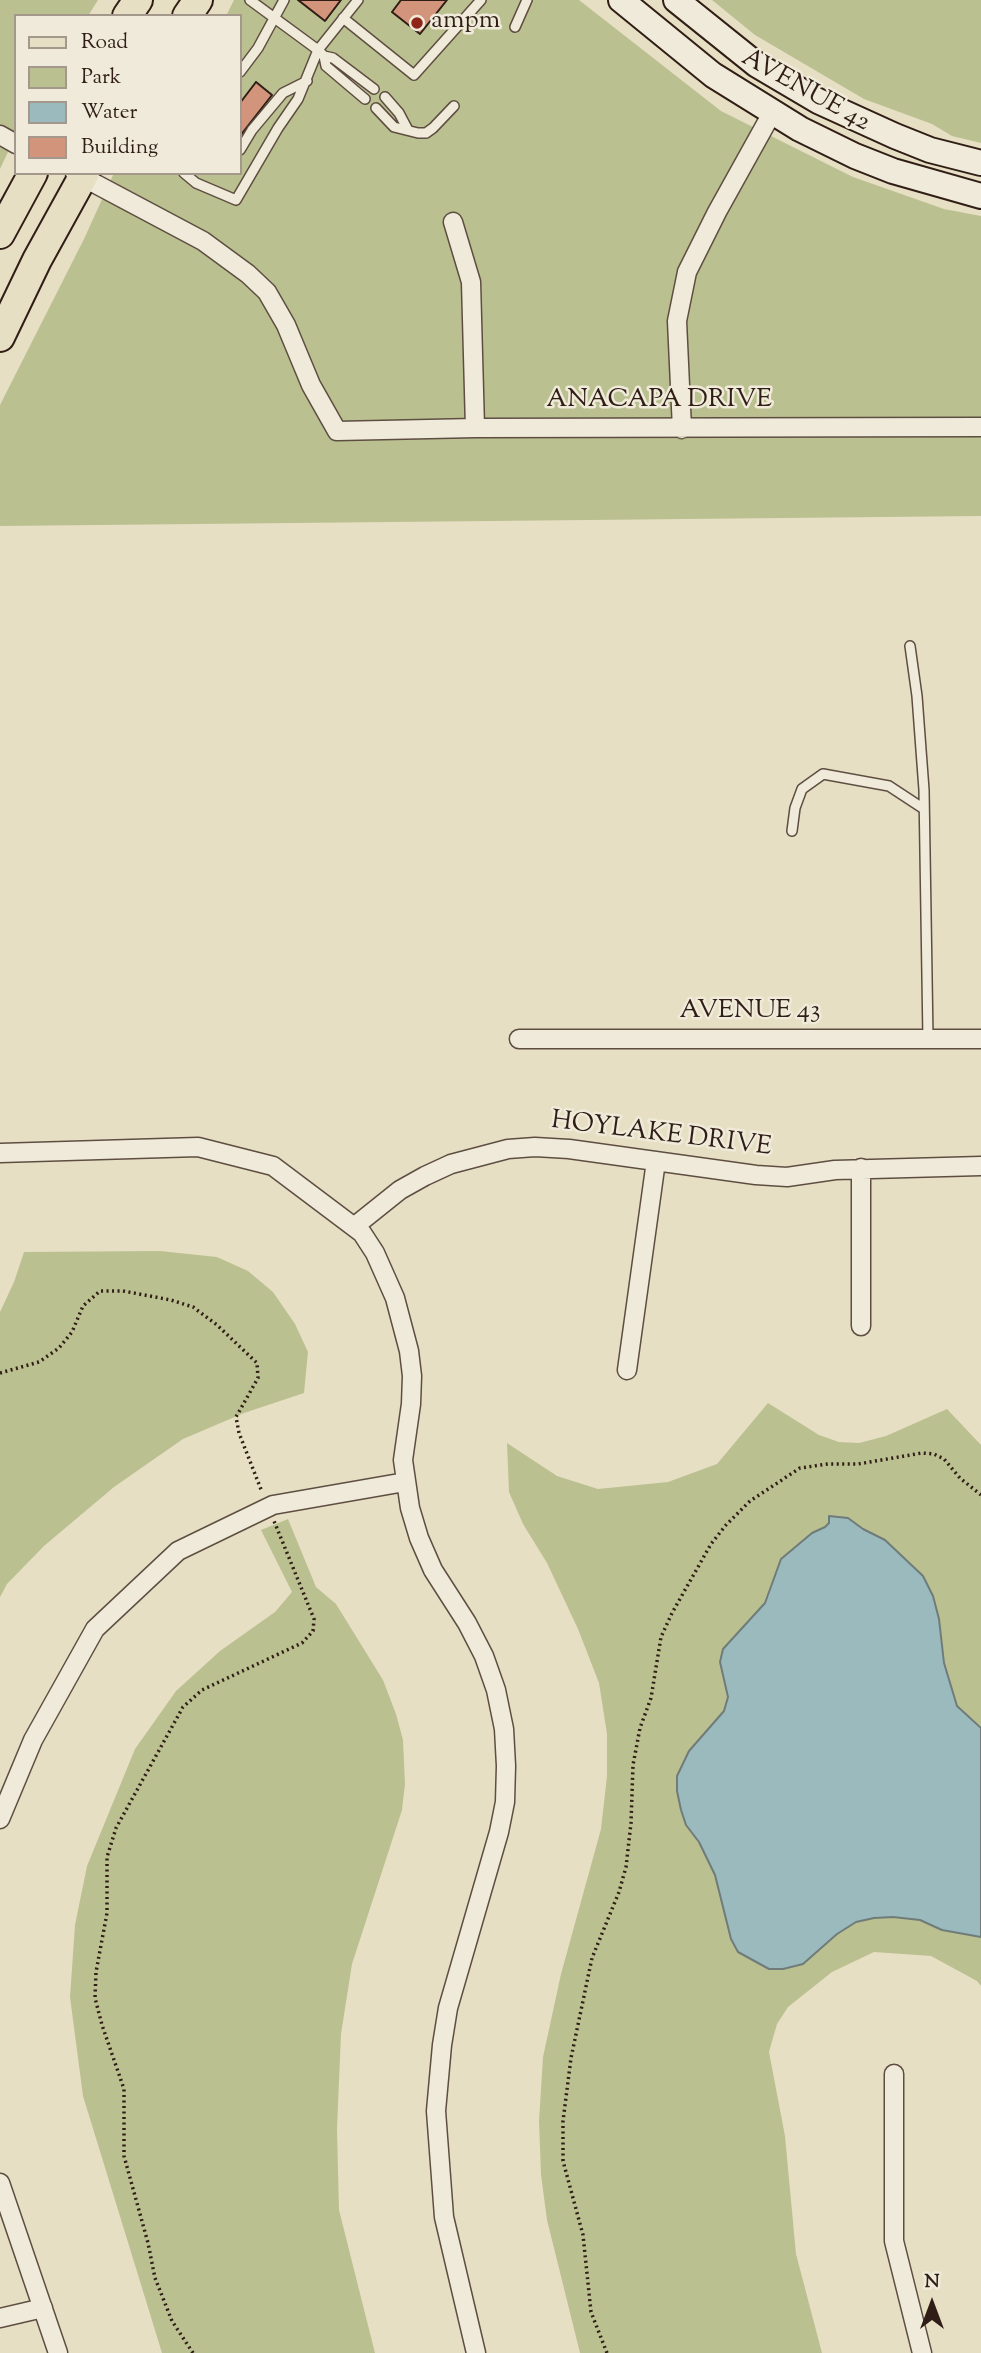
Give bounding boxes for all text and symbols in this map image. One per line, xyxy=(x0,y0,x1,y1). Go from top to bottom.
place label: ampm xyxy=(431,7,500,39)
legend xyxy=(14,14,242,175)
marker: ampm xyxy=(409,15,425,31)
text: Road xyxy=(81,28,128,58)
street label: AVENUE 42 xyxy=(735,44,875,140)
text: Park xyxy=(81,63,121,93)
text: Water xyxy=(81,98,137,128)
text: Building xyxy=(81,133,158,163)
street label: ANACAPA DRIVE xyxy=(546,386,772,418)
street label: AVENUE 43 xyxy=(680,997,820,1029)
street label: HOYLAKE DRIVE xyxy=(549,1107,773,1165)
north arrow xyxy=(897,2269,967,2339)
text: N xyxy=(924,2269,940,2296)

